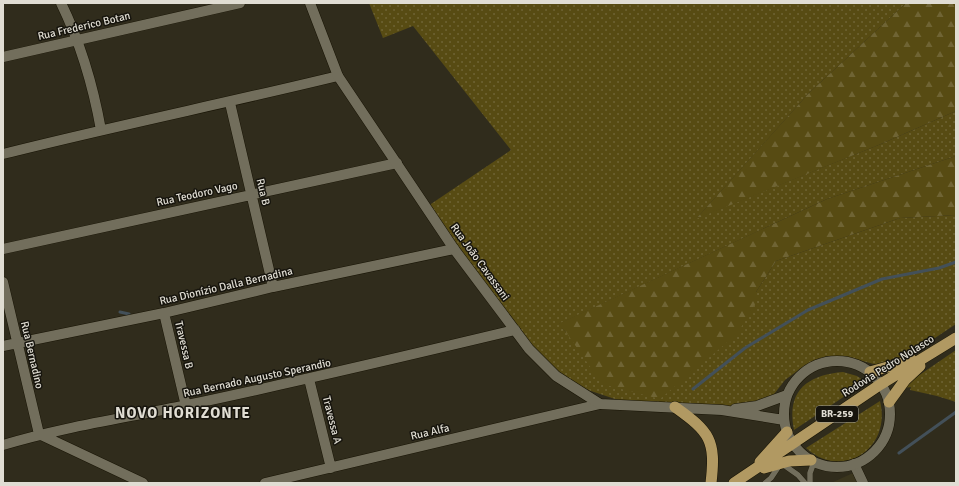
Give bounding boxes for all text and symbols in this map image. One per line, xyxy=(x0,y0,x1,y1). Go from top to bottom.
street label: Rua Frederico Botan xyxy=(36,9,132,43)
street label: Rua B xyxy=(254,177,272,207)
street label: Rua Teodoro Vago xyxy=(155,179,239,209)
street label: Rua João Cavassani xyxy=(448,221,512,303)
street label: Rua Dionízio Dalla Bernadina xyxy=(158,264,294,308)
street label: Rua Bernadino xyxy=(18,320,46,390)
street label: Travessa B xyxy=(172,320,196,371)
street label: Rodovia Pedro Nolasco xyxy=(839,332,937,400)
street label: Rua Bernado Augusto Sperandio xyxy=(182,356,332,400)
street label: Travessa A xyxy=(320,395,344,446)
district label: NOVO HORIZONTE xyxy=(115,404,251,422)
road number: BR-259 xyxy=(816,406,858,422)
street label: Rua Alfa xyxy=(409,421,451,443)

